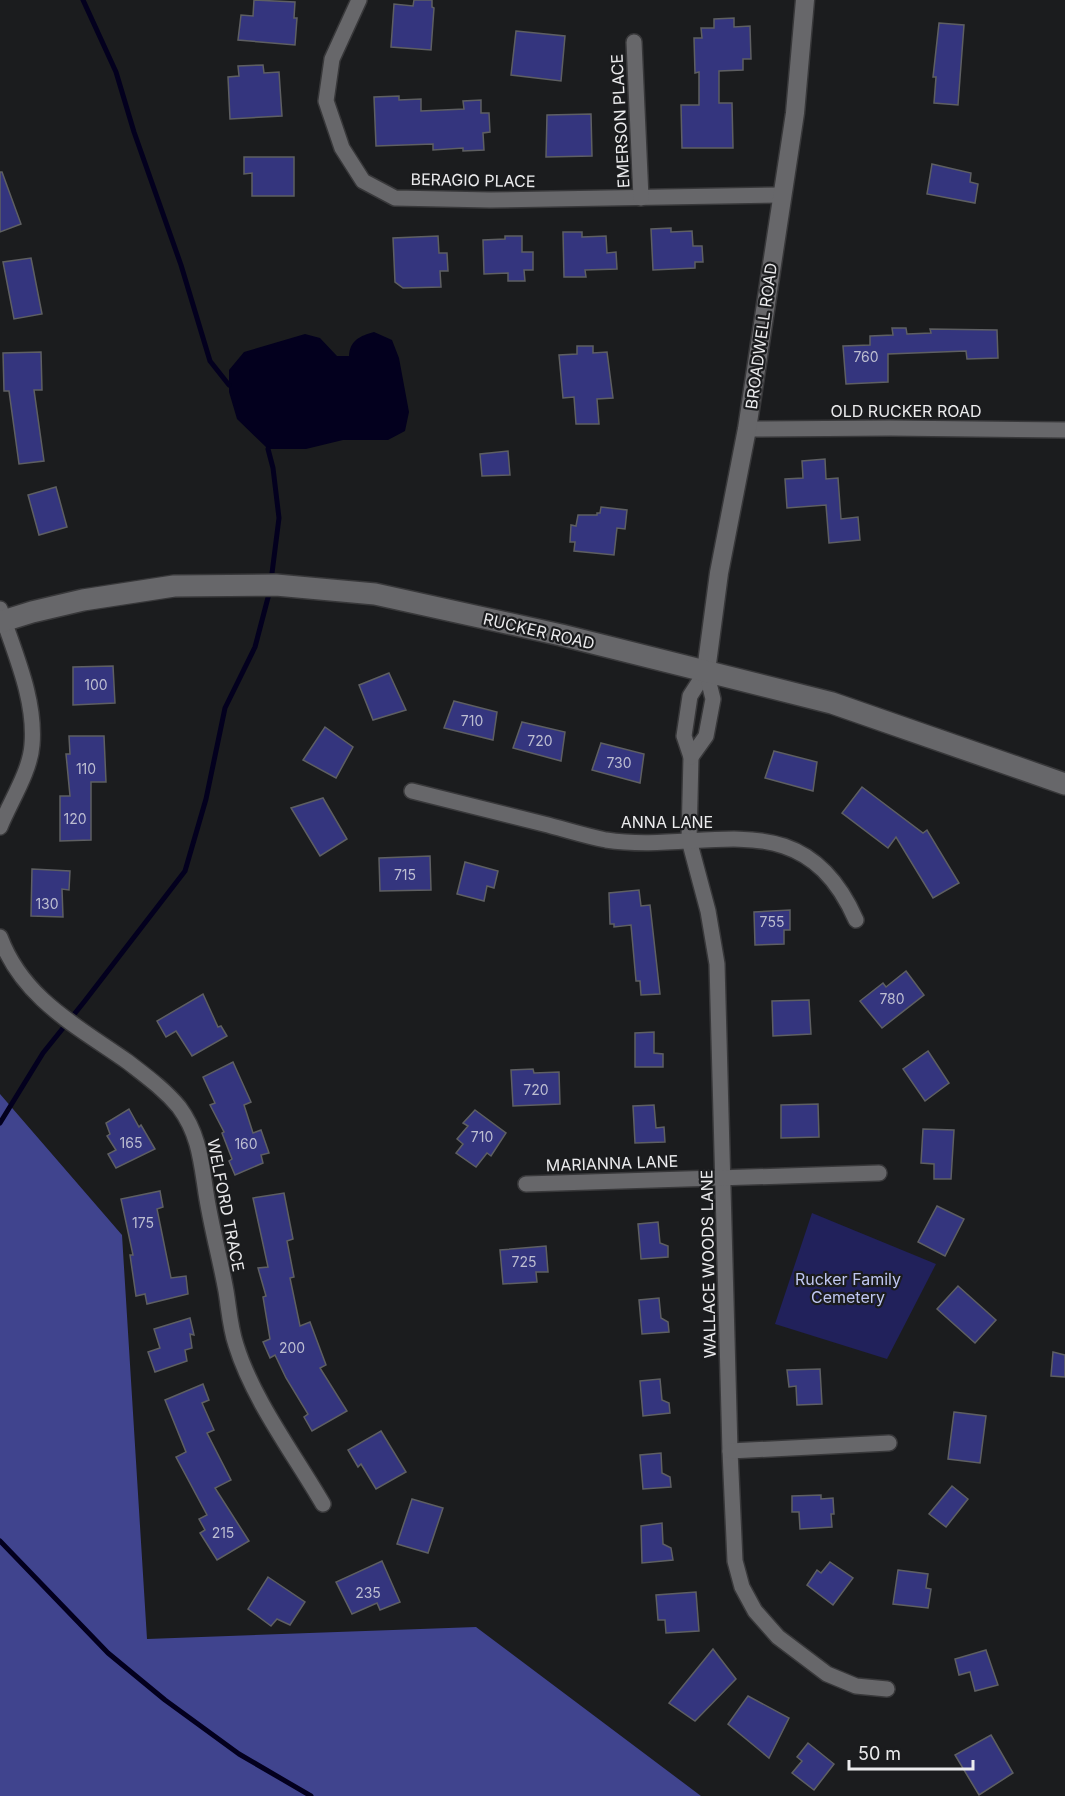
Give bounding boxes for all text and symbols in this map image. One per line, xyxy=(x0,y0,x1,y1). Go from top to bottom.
street label: EMERSON PLACE xyxy=(607,54,633,188)
street label: BERAGIO PLACE xyxy=(410,169,536,191)
street label: BROADWELL ROAD xyxy=(741,262,781,410)
house number: 760 xyxy=(853,348,879,365)
street label: OLD RUCKER ROAD xyxy=(831,401,981,421)
street label: RUCKER ROAD xyxy=(481,608,597,654)
house number: 100 xyxy=(84,676,108,693)
house number: 710 xyxy=(461,712,483,729)
house number: 720 xyxy=(527,732,553,749)
house number: 730 xyxy=(606,754,632,771)
house number: 110 xyxy=(76,760,96,777)
house number: 120 xyxy=(63,810,87,827)
street label: ANNA LANE xyxy=(621,812,713,832)
house number: 715 xyxy=(394,866,416,883)
house number: 130 xyxy=(35,895,59,912)
house number: 755 xyxy=(760,913,784,930)
house number: 780 xyxy=(879,990,905,1007)
house number: 720 xyxy=(523,1081,549,1098)
house number: 710 xyxy=(471,1128,493,1145)
house number: 165 xyxy=(120,1134,142,1151)
house number: 160 xyxy=(234,1135,258,1152)
street label: WELFORD TRACE xyxy=(203,1137,249,1273)
street label: MARIANNA LANE xyxy=(545,1151,679,1175)
street label: WALLACE WOODS LANE xyxy=(696,1170,720,1358)
house number: 175 xyxy=(132,1214,154,1231)
house number: 725 xyxy=(512,1253,536,1270)
park label: Rucker Family Cemetery xyxy=(795,1269,901,1307)
house number: 200 xyxy=(279,1339,305,1356)
house number: 215 xyxy=(212,1524,234,1541)
house number: 235 xyxy=(355,1584,381,1601)
scale bar xyxy=(849,1733,974,1771)
text: 50 m xyxy=(858,1743,901,1764)

